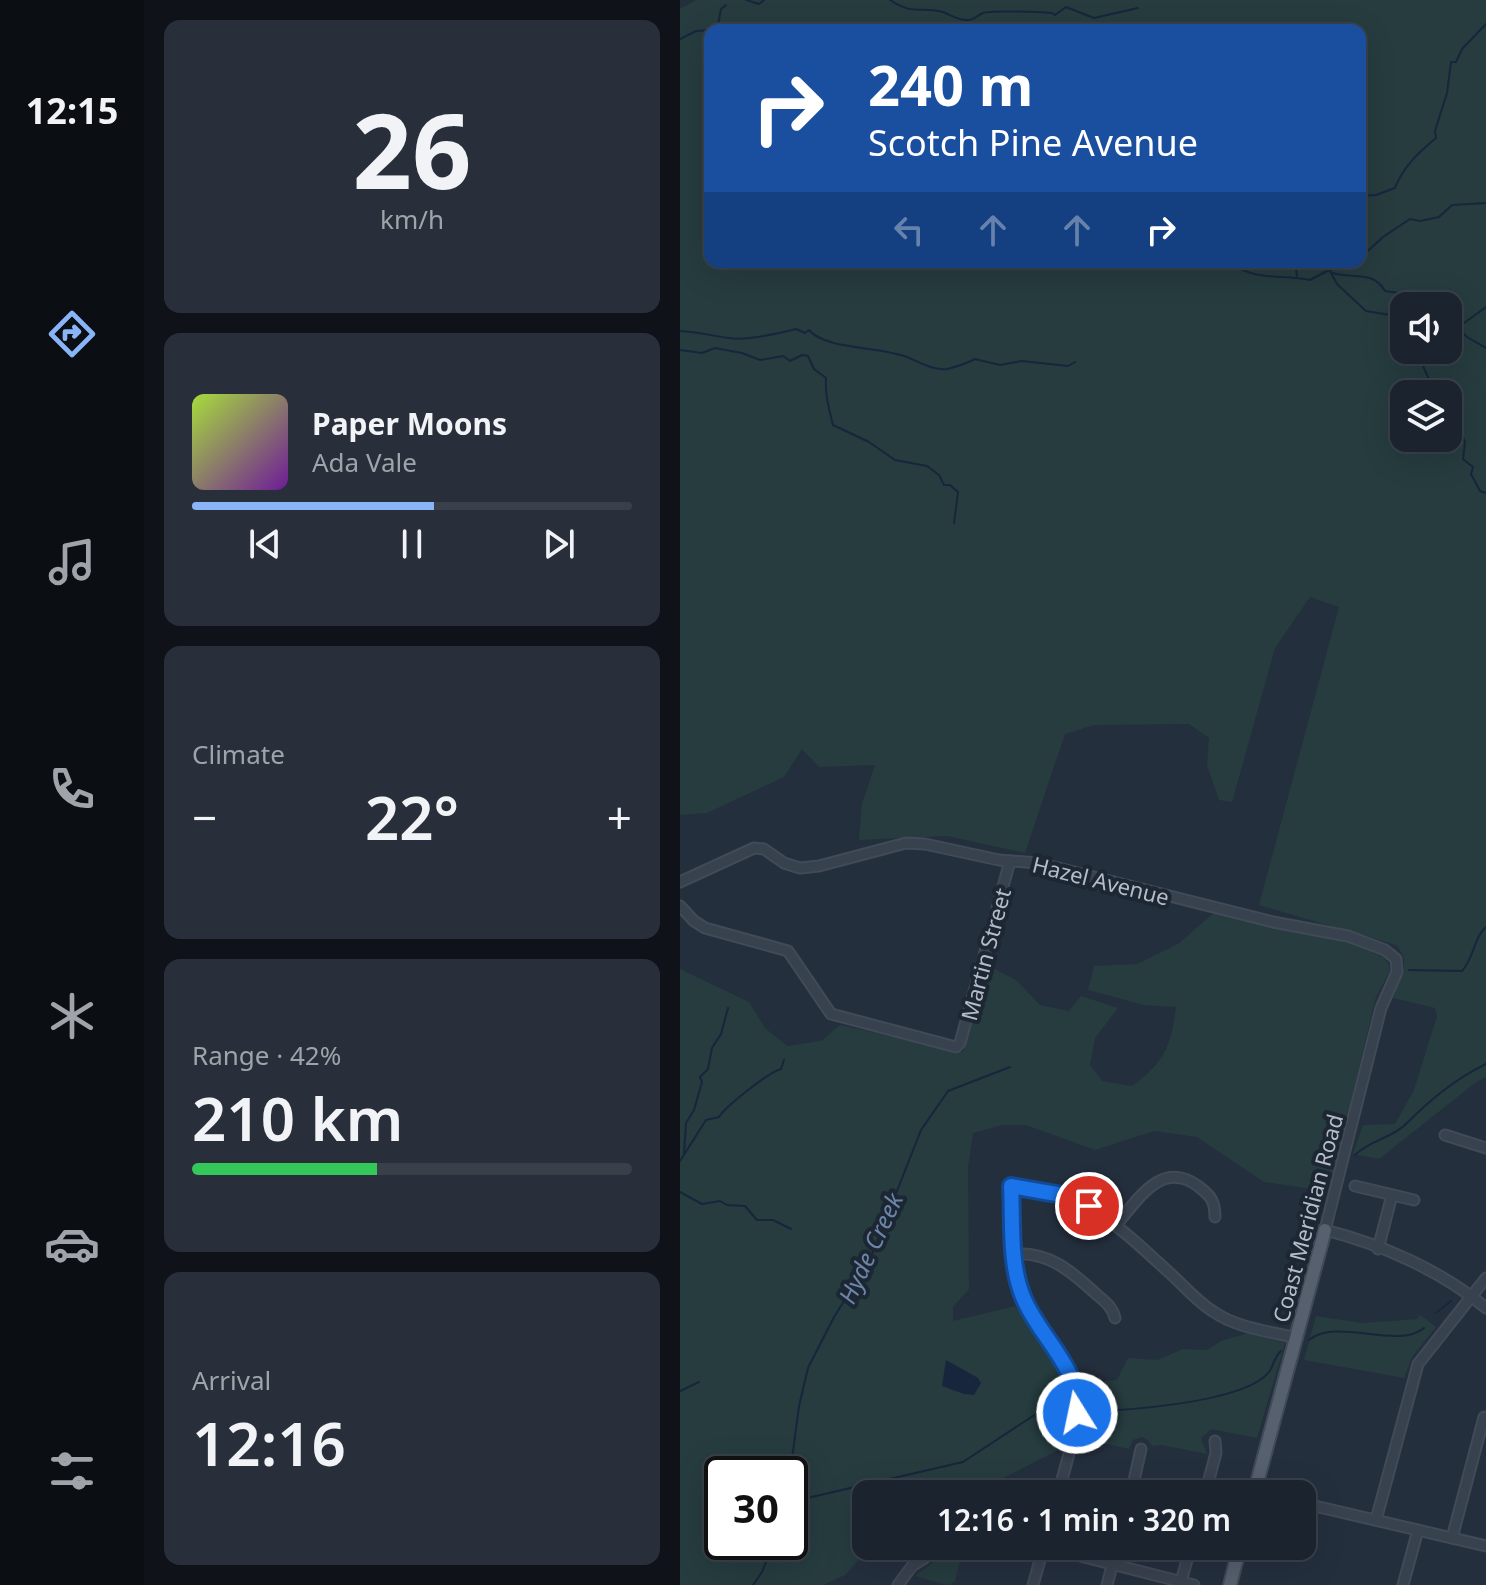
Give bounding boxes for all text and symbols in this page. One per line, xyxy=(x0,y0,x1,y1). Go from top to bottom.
text: 240 m xyxy=(868,46,1033,122)
icon: right xyxy=(736,56,840,160)
text: 26 xyxy=(353,78,471,219)
text: 12:15 xyxy=(26,86,118,135)
text: Scotch Pine Avenue xyxy=(868,118,1198,167)
text: km/h xyxy=(380,201,444,237)
icon: left xyxy=(887,208,931,252)
icon: ahead xyxy=(971,208,1015,252)
icon: ahead xyxy=(1055,208,1099,252)
icon: right xyxy=(1139,208,1183,252)
map controls xyxy=(1390,292,1462,452)
button: sound xyxy=(1390,292,1462,364)
icon: directions xyxy=(44,306,100,362)
button: layers xyxy=(1390,380,1462,452)
text: Paper Moons xyxy=(312,403,507,444)
text: Ada Vale xyxy=(312,444,417,480)
icon: previous xyxy=(243,522,287,566)
icon: pause xyxy=(390,522,434,566)
icon: next xyxy=(537,522,581,566)
icon: music xyxy=(44,534,100,590)
text: Climate xyxy=(192,736,285,772)
icon: phone xyxy=(44,761,100,817)
text: 22° xyxy=(365,776,459,858)
text: − xyxy=(192,787,217,847)
text: + xyxy=(607,787,632,847)
street label: Hazel Avenue xyxy=(1029,849,1173,911)
street label: Martin Street xyxy=(953,885,1017,1023)
icon: climate xyxy=(44,988,100,1044)
text: Range · 42% xyxy=(192,1037,341,1073)
text: 210 km xyxy=(192,1077,403,1159)
street label: Coast Meridian Road xyxy=(1265,1110,1349,1326)
pin xyxy=(1055,1172,1123,1240)
icon: arrive xyxy=(1067,1184,1111,1228)
water label: Hyde Creek xyxy=(830,1186,910,1309)
icon: car xyxy=(44,1216,100,1272)
text: Arrival xyxy=(192,1362,271,1398)
position arrow xyxy=(1035,1371,1119,1455)
text: 12:16 xyxy=(192,1402,346,1484)
icon: filters xyxy=(44,1443,100,1499)
speed limit sign: 30 xyxy=(704,1456,808,1560)
text: 12:16 · 1 min · 320 m xyxy=(937,1499,1231,1540)

